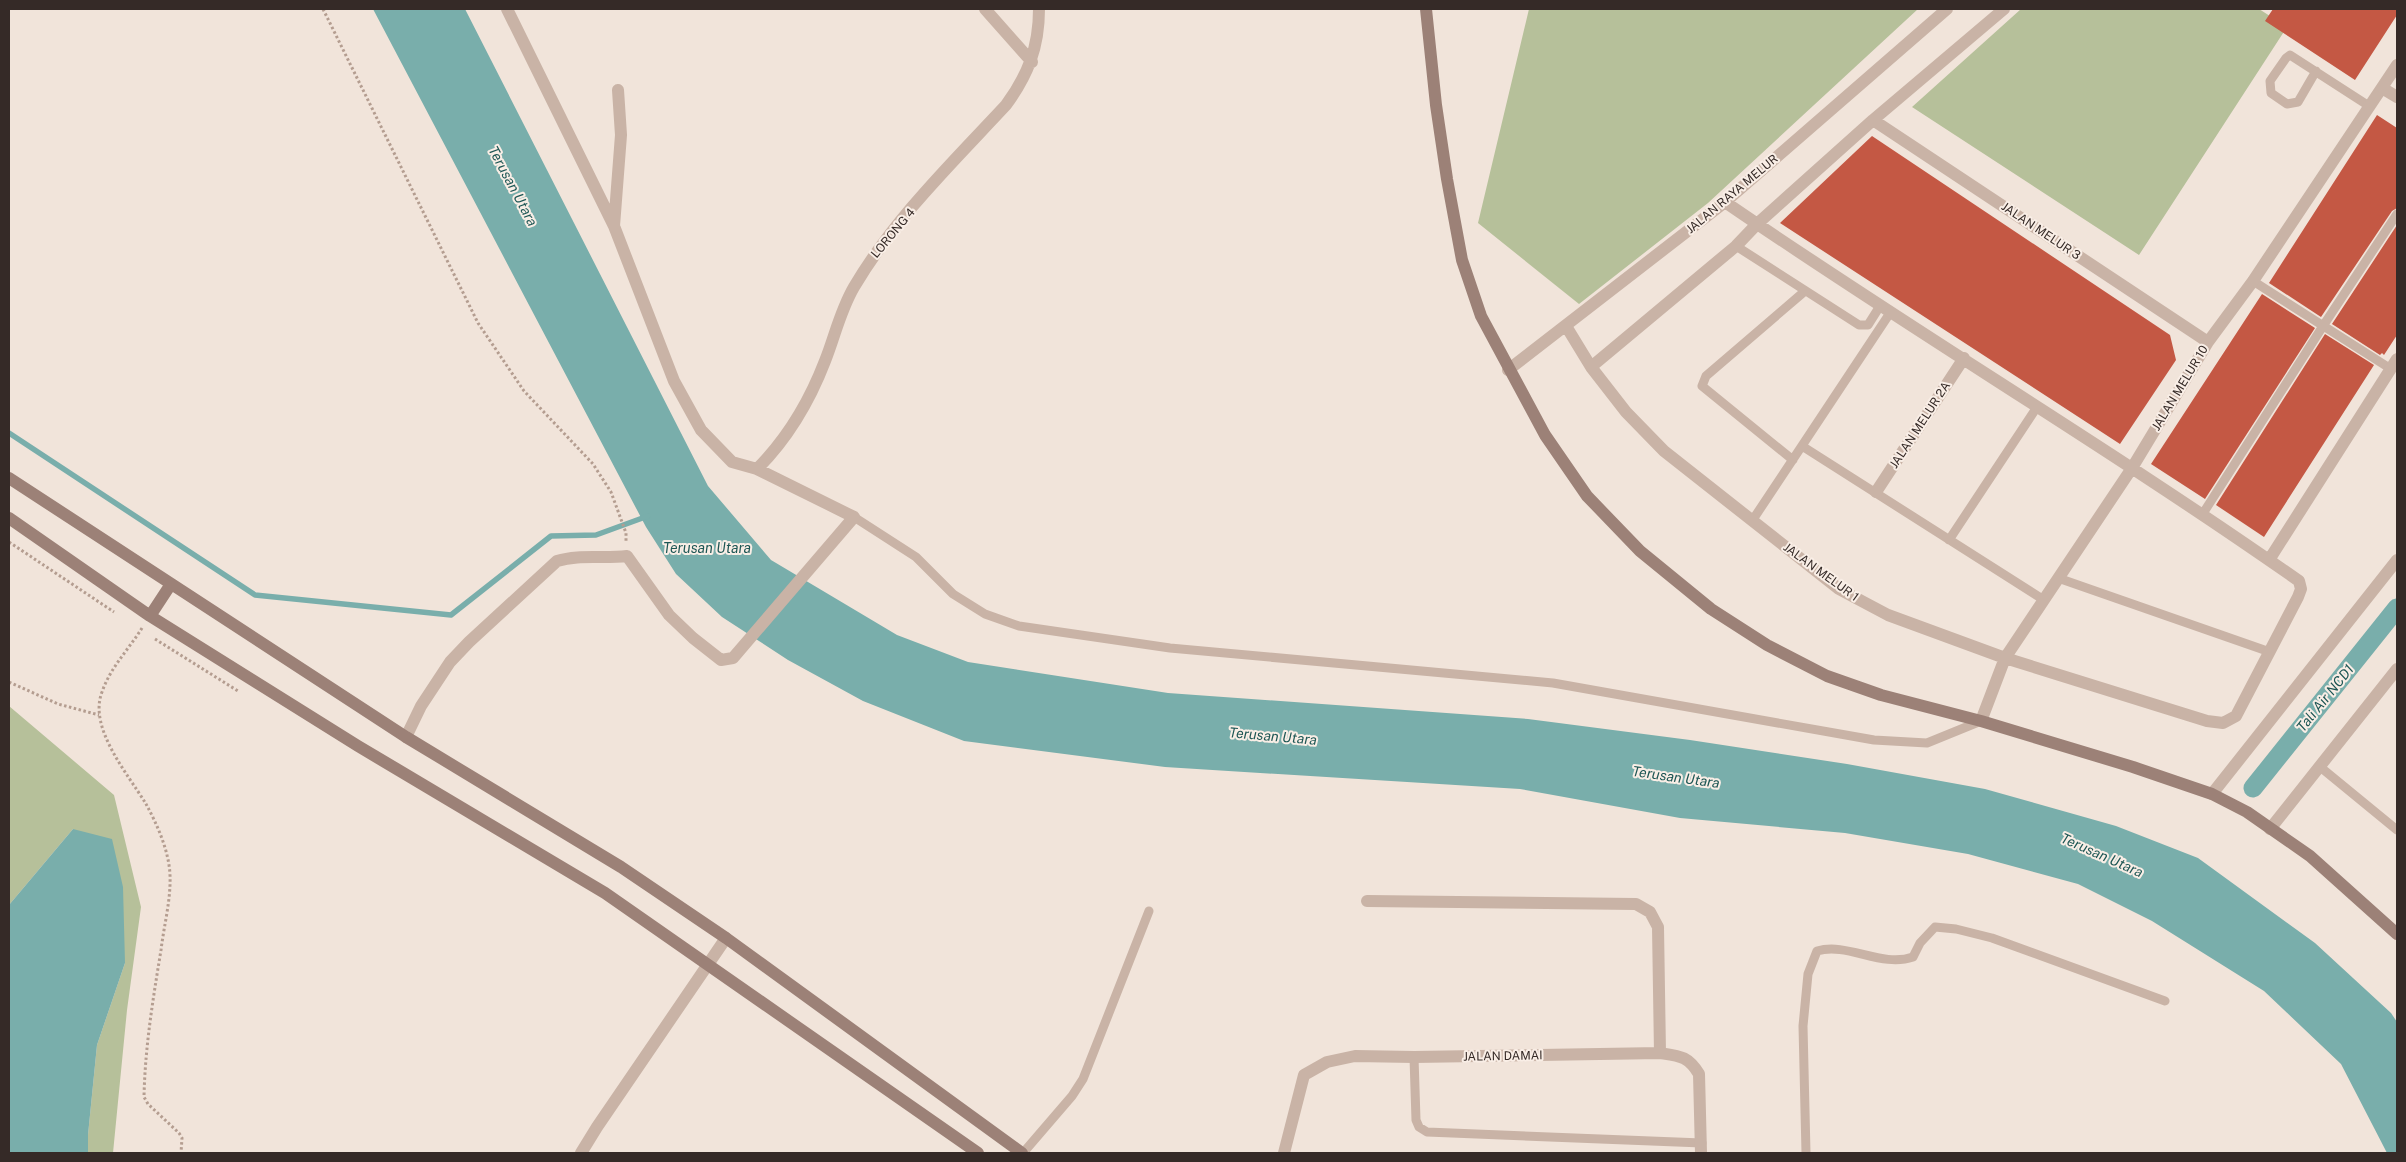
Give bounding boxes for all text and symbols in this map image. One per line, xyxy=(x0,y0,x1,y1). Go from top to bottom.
water label: Terusan Utara xyxy=(485,143,541,229)
street label: JALAN RAYA MELUR xyxy=(1683,152,1781,236)
street label: JALAN MELUR 3 xyxy=(1999,199,2083,263)
street label: LORONG 4 xyxy=(868,205,918,261)
street label: JALAN MELUR 10 xyxy=(2149,343,2211,433)
street label: JALAN MELUR 2A xyxy=(1887,379,1953,471)
water label: Terusan Utara xyxy=(663,540,751,556)
street label: JALAN MELUR 1 xyxy=(1781,540,1861,604)
water label: Tali Air NCD1 xyxy=(2293,661,2357,735)
water label: Terusan Utara xyxy=(1228,724,1318,748)
water label: Terusan Utara xyxy=(1631,763,1721,791)
water label: Terusan Utara xyxy=(2059,830,2145,880)
street label: JALAN DAMAI xyxy=(1463,1048,1543,1064)

